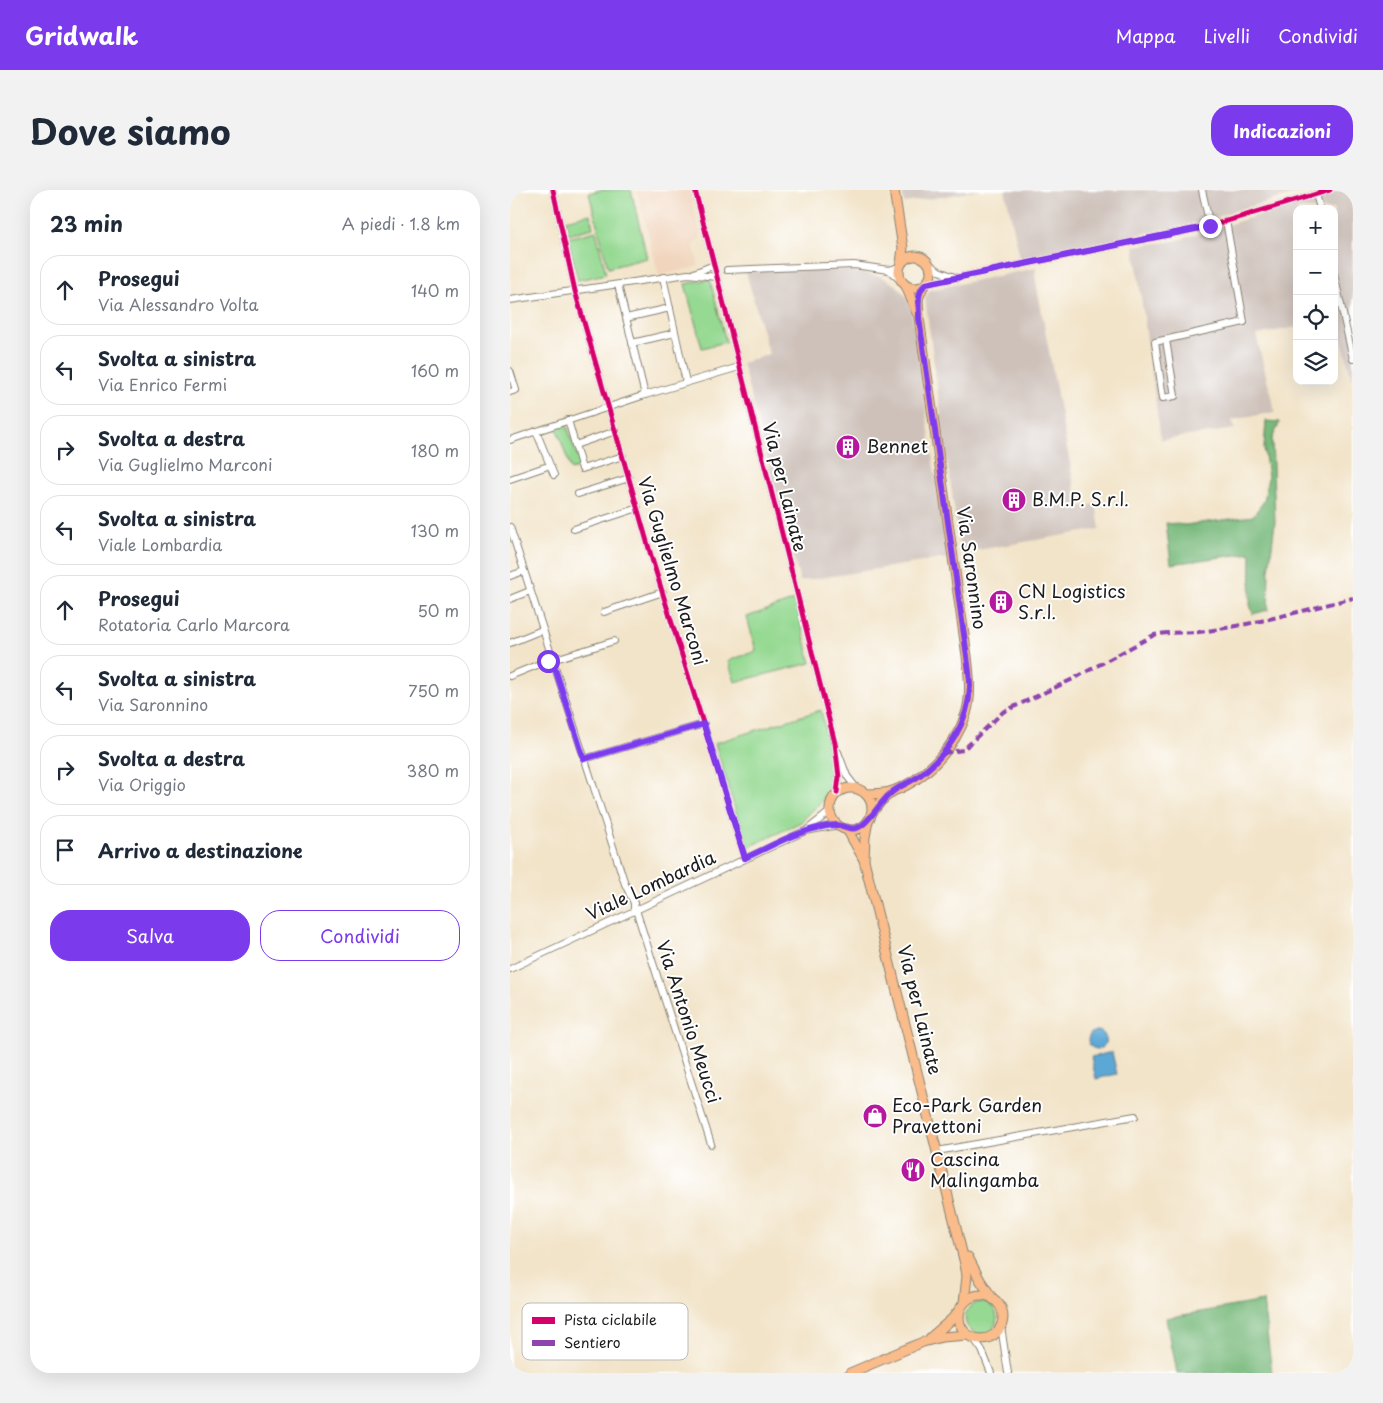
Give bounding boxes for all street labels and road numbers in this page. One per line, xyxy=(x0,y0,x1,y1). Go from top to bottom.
street label: Via per Lainate xyxy=(756,419,815,554)
street label: Via Guglielmo Marconi xyxy=(632,473,715,668)
street label: Via Saronnino xyxy=(950,505,994,631)
street label: Viale Lombardia xyxy=(581,843,720,926)
street label: Via Antonio Meucci xyxy=(650,937,729,1106)
street label: Via per Lainate xyxy=(891,942,950,1077)

